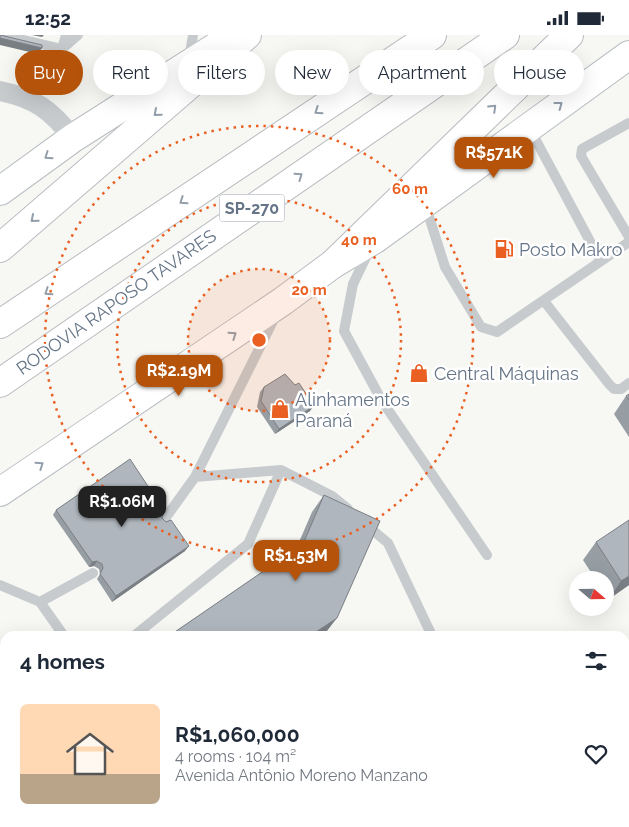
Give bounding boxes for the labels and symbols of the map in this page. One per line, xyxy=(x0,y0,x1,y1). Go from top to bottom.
one-way arrow xyxy=(553,103,562,111)
one-way arrow xyxy=(315,105,324,114)
one-way arrow xyxy=(488,105,497,114)
one-way arrow xyxy=(154,107,163,115)
pin: R$571K xyxy=(453,137,535,179)
one-way arrow xyxy=(44,150,54,159)
one-way arrow xyxy=(293,173,303,182)
text: 60 m xyxy=(392,180,428,198)
one-way arrow xyxy=(180,195,189,204)
road number: SP-270 xyxy=(220,195,284,222)
one-way arrow xyxy=(30,213,39,222)
street label: RODOVIA RAPOSO TAVARES xyxy=(12,225,220,379)
text: 40 m xyxy=(341,231,377,249)
fuel station icon: Posto Makro xyxy=(493,238,515,260)
place label: Posto Makro xyxy=(519,239,623,260)
text: 20 m xyxy=(291,281,327,299)
one-way arrow xyxy=(45,286,54,295)
centre of rings xyxy=(250,331,268,349)
one-way arrow xyxy=(227,332,237,341)
pin: R$2.19M xyxy=(133,355,225,397)
shop icon: Central Máquinas xyxy=(408,362,430,384)
place label: Central Máquinas xyxy=(434,363,579,384)
place label: Alinhamentos Paraná xyxy=(295,389,410,431)
shop icon: Alinhamentos Paraná xyxy=(269,398,291,420)
one-way arrow xyxy=(35,462,44,471)
pin: R$1.06M xyxy=(76,485,168,528)
pin: R$1.53M xyxy=(250,539,342,582)
north arrow xyxy=(569,571,614,616)

